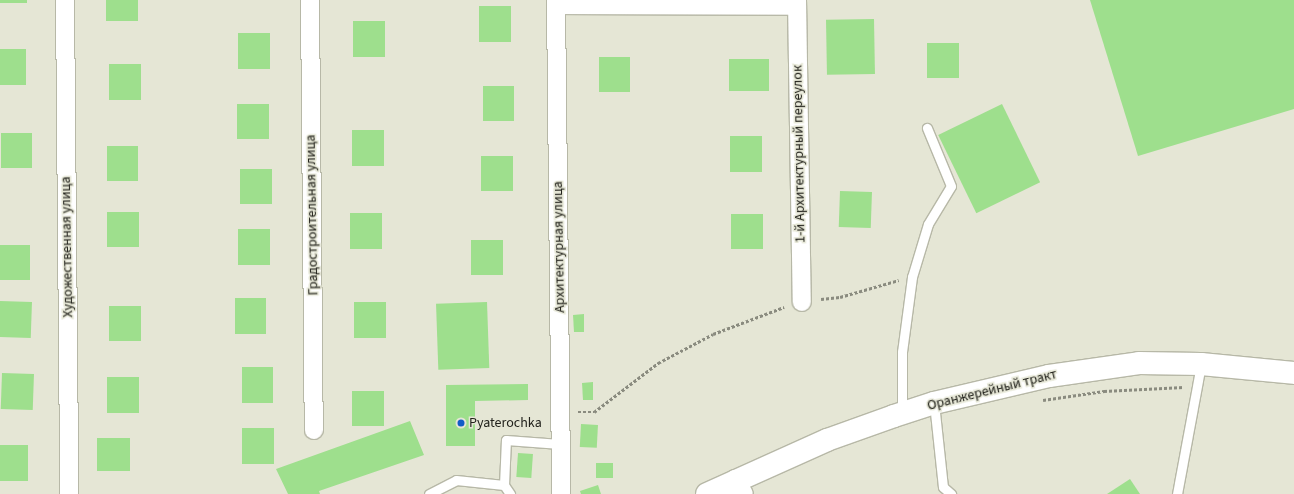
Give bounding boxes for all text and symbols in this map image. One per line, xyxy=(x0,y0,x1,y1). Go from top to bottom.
street label: 1-й Архитектурный переулок xyxy=(789,65,809,243)
street label: Градостроительная улица xyxy=(302,134,322,296)
street label: Художественная улица xyxy=(57,176,77,318)
street label: Архитектурная улица xyxy=(549,181,569,313)
street label: Оранжерейный тракт xyxy=(925,366,1059,414)
place label: Pyaterochka xyxy=(469,415,542,431)
marker: Pyaterochka xyxy=(456,418,466,428)

